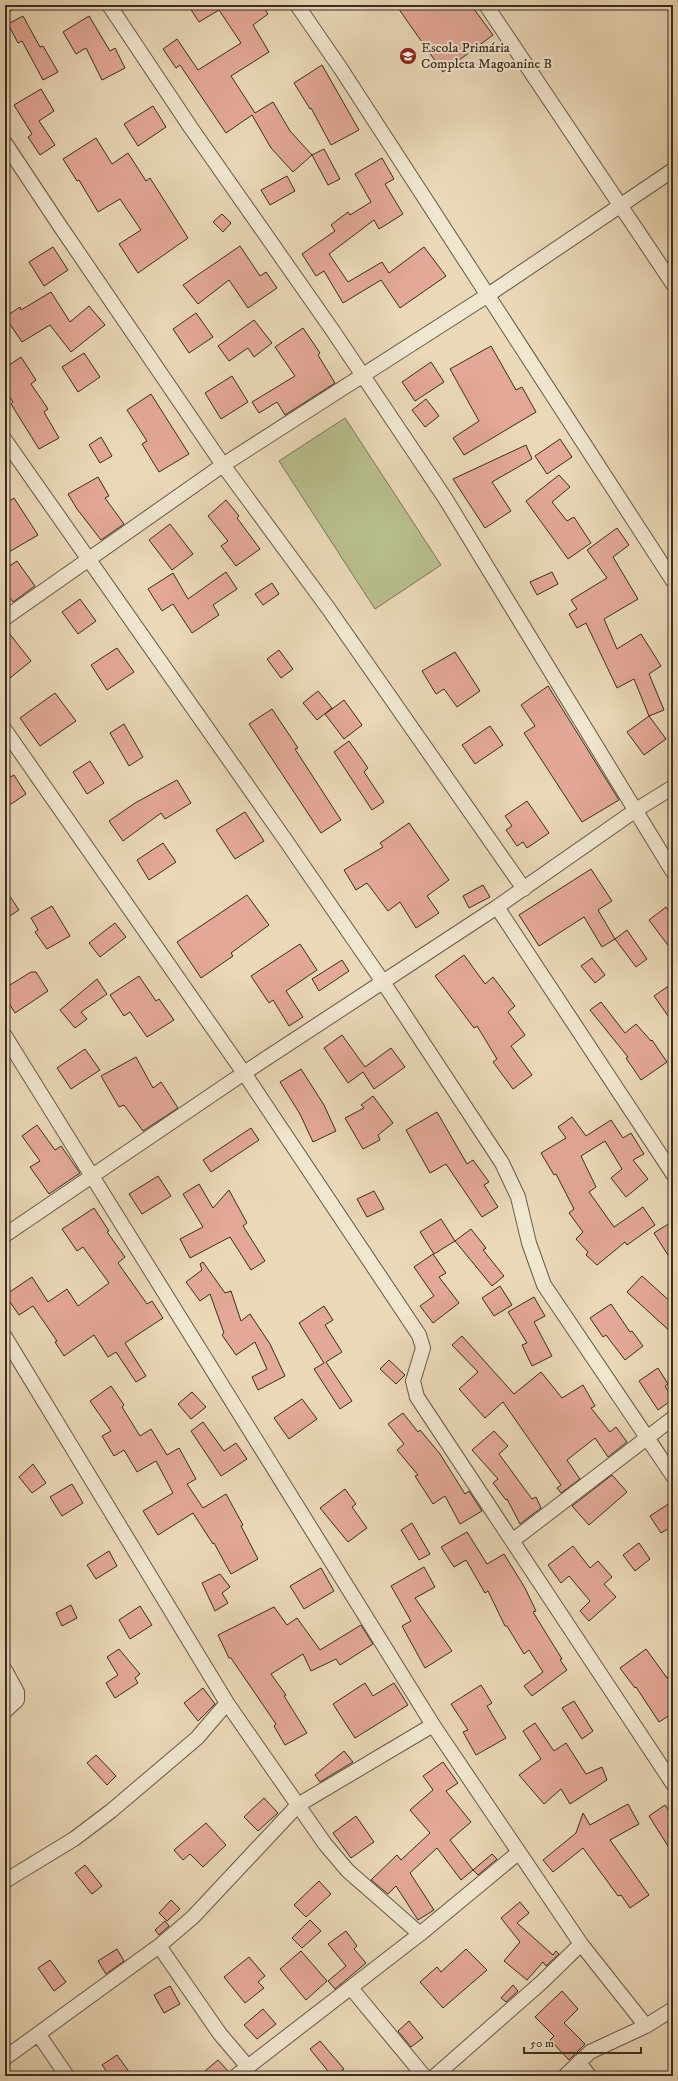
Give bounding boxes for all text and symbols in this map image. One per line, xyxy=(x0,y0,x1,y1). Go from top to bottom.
place label: Escola Primária Completa Magoanine B xyxy=(421,39,552,73)
school or university icon: Escola Primária Completa Magoanine B xyxy=(398,46,418,66)
scale bar xyxy=(524,2029,641,2055)
text: 50 m xyxy=(530,2036,554,2051)

